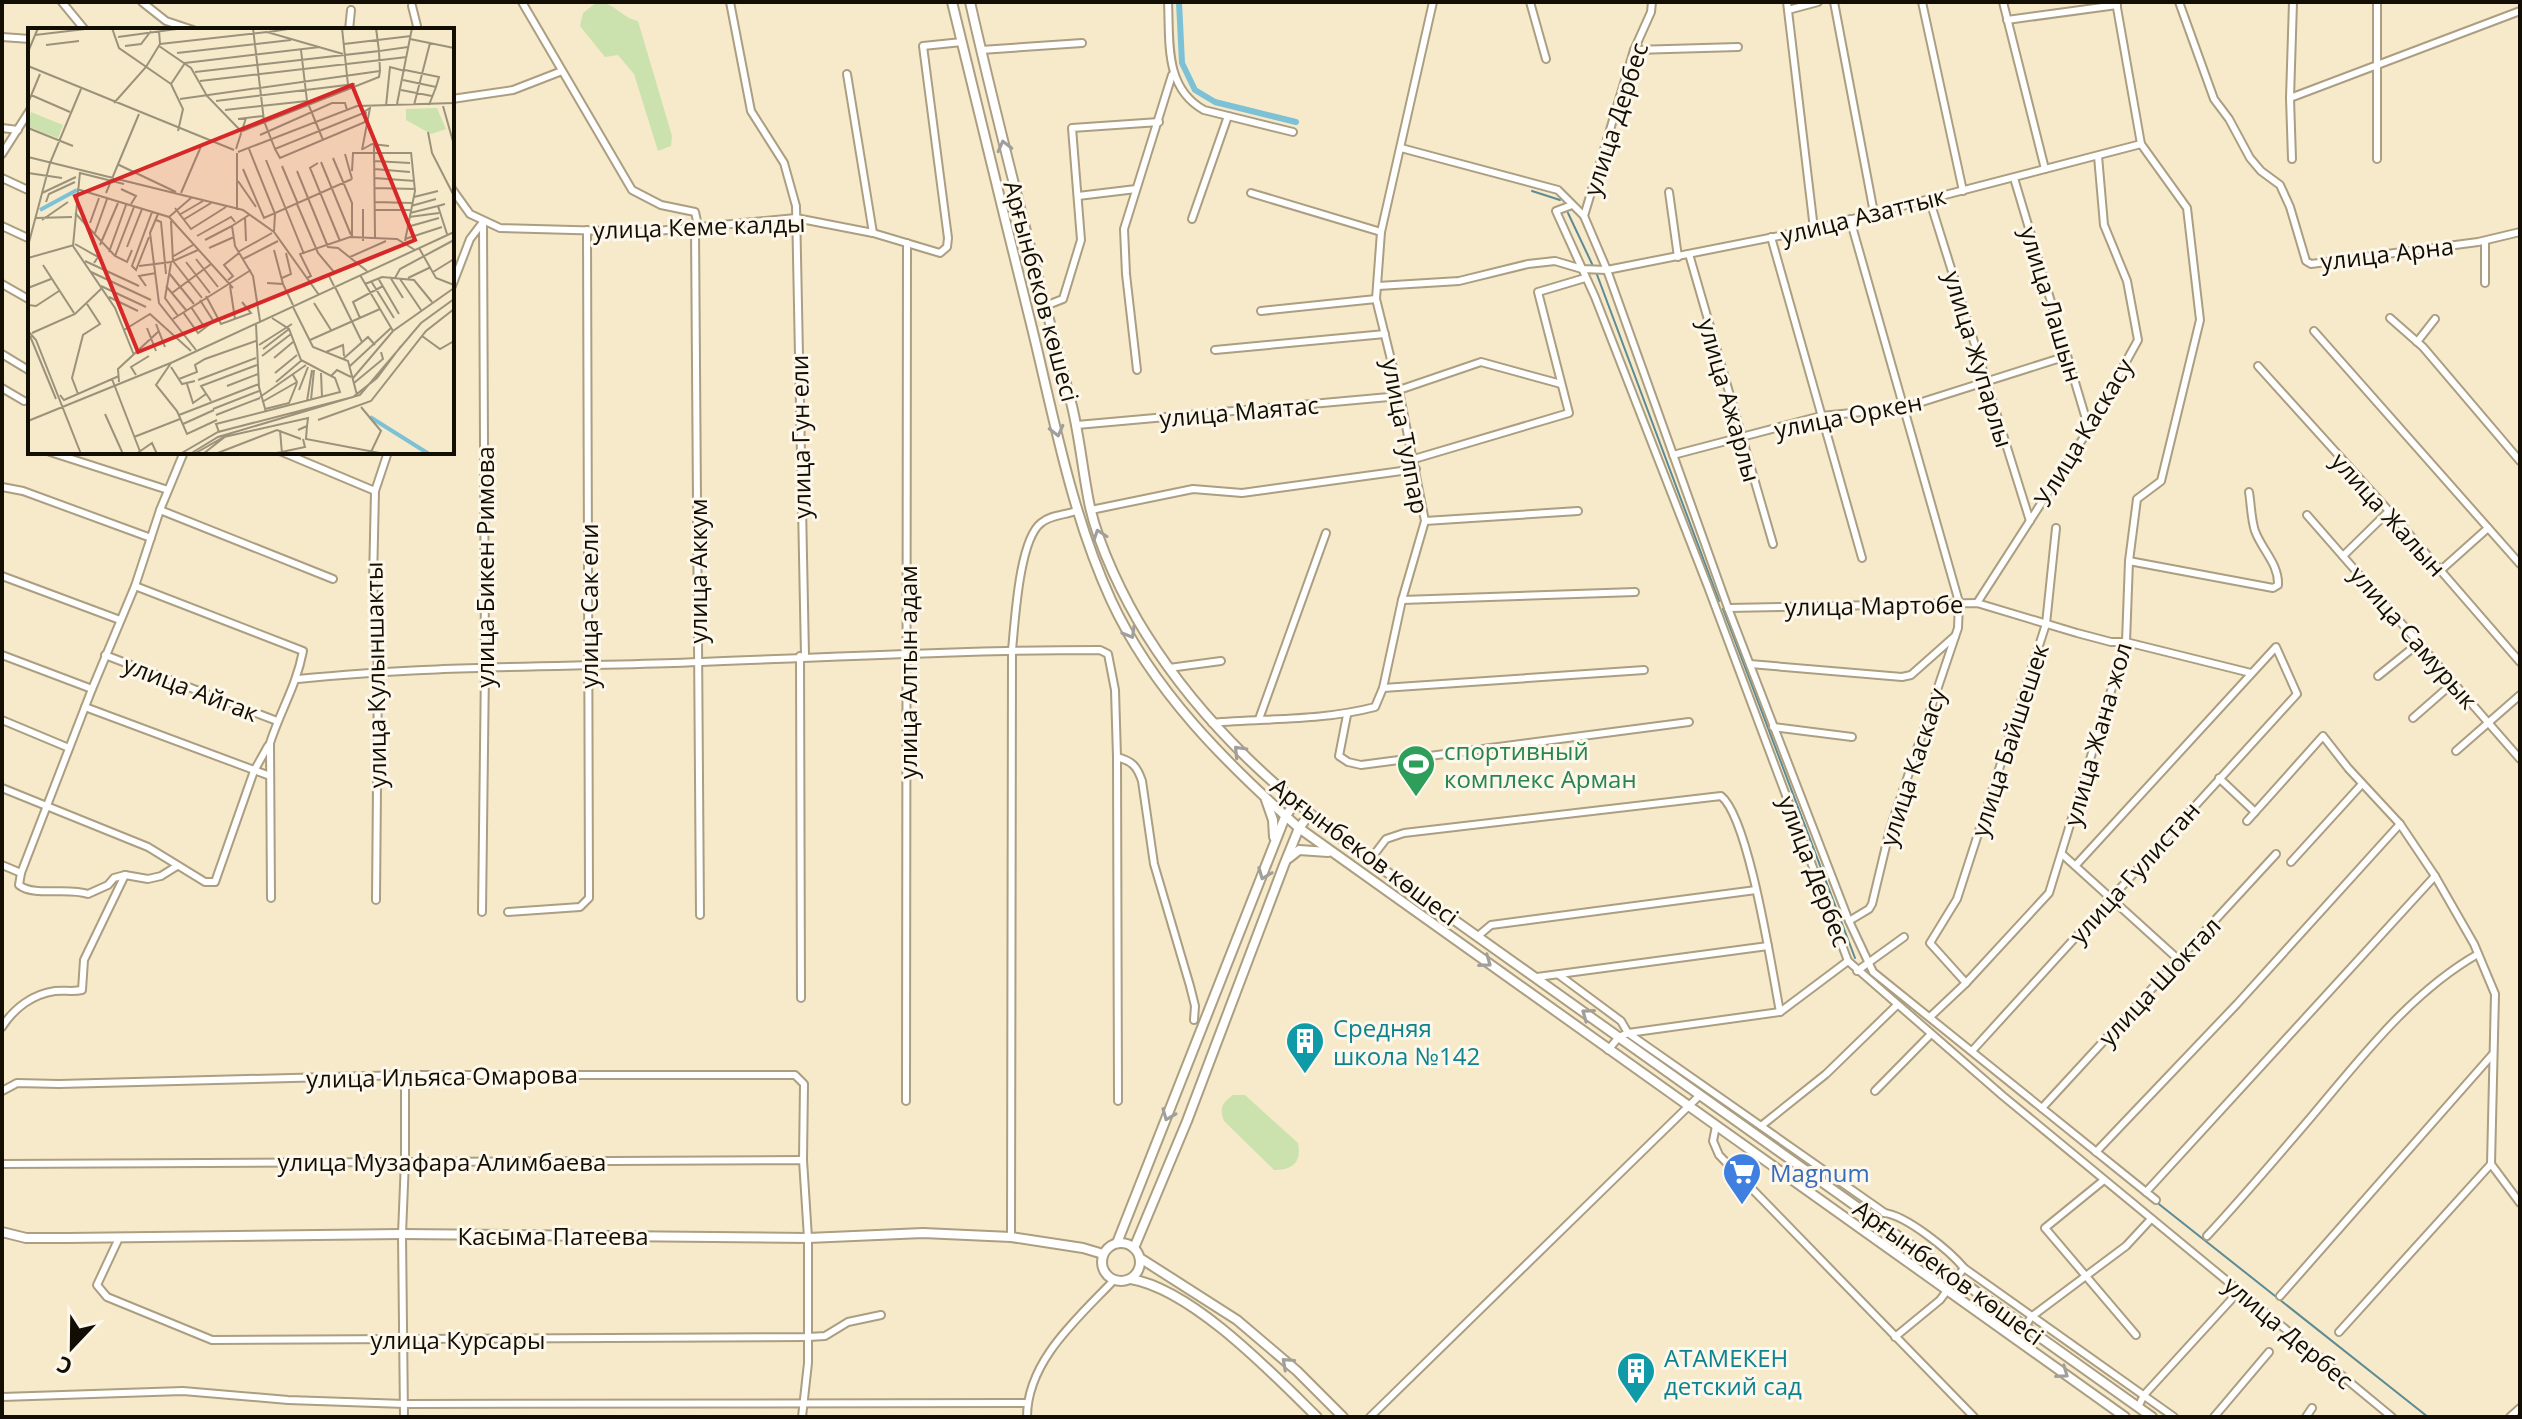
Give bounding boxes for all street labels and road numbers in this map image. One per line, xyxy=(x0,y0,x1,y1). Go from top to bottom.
street label: улица Дербес xyxy=(1575,38,1655,200)
street label: Арғынбеков көшесі xyxy=(997,177,1087,405)
street label: улица Азаттык xyxy=(1777,178,1950,251)
street label: улица Кеме калды xyxy=(592,206,806,246)
street label: улица Лашын xyxy=(2013,222,2091,386)
street label: улица Арна xyxy=(2318,228,2456,278)
street label: улица Жупарлы xyxy=(1936,267,2022,451)
street label: улица Ажарлы xyxy=(1691,314,1769,486)
street label: Улица Каскасу xyxy=(2026,351,2141,512)
street label: улица Гун ели xyxy=(782,355,818,519)
street label: улица Тулпар xyxy=(1375,356,1437,516)
street label: улица Оркен xyxy=(1771,384,1925,446)
street label: улица Маятас xyxy=(1158,388,1320,434)
street label: улица Жалын xyxy=(2324,445,2454,583)
street label: улица Бикен Римова xyxy=(468,446,501,688)
street label: улица Аккум xyxy=(681,498,714,644)
street label: улица Сак ели xyxy=(572,523,605,689)
street label: улица Самурык xyxy=(2343,559,2486,716)
street label: улица Кулыншакты xyxy=(357,562,393,788)
street label: улица Алтын адам xyxy=(891,565,924,779)
street label: улица Мартобе xyxy=(1784,587,1964,623)
street label: улица Жана жол xyxy=(2055,638,2139,830)
street label: улица Байшешек xyxy=(1962,639,2056,841)
street label: улица Айгак xyxy=(119,647,264,729)
street label: улица Каскасу xyxy=(1871,683,1953,850)
street label: Арғынбеков көшесі xyxy=(1264,769,1466,933)
street label: улица Дербес xyxy=(1771,791,1859,951)
street label: улица Гулистан xyxy=(2061,794,2207,950)
street label: улица Шоктал xyxy=(2090,909,2228,1053)
street label: улица Ильяса Омарова xyxy=(306,1057,578,1095)
street label: улица Музафара Алимбаева xyxy=(278,1145,606,1178)
street label: Арғынбеков көшесі xyxy=(1847,1192,2051,1352)
street label: Касыма Патеева xyxy=(457,1219,649,1252)
street label: улица Дербес xyxy=(2217,1268,2361,1396)
street label: улица Курсары xyxy=(371,1323,545,1356)

